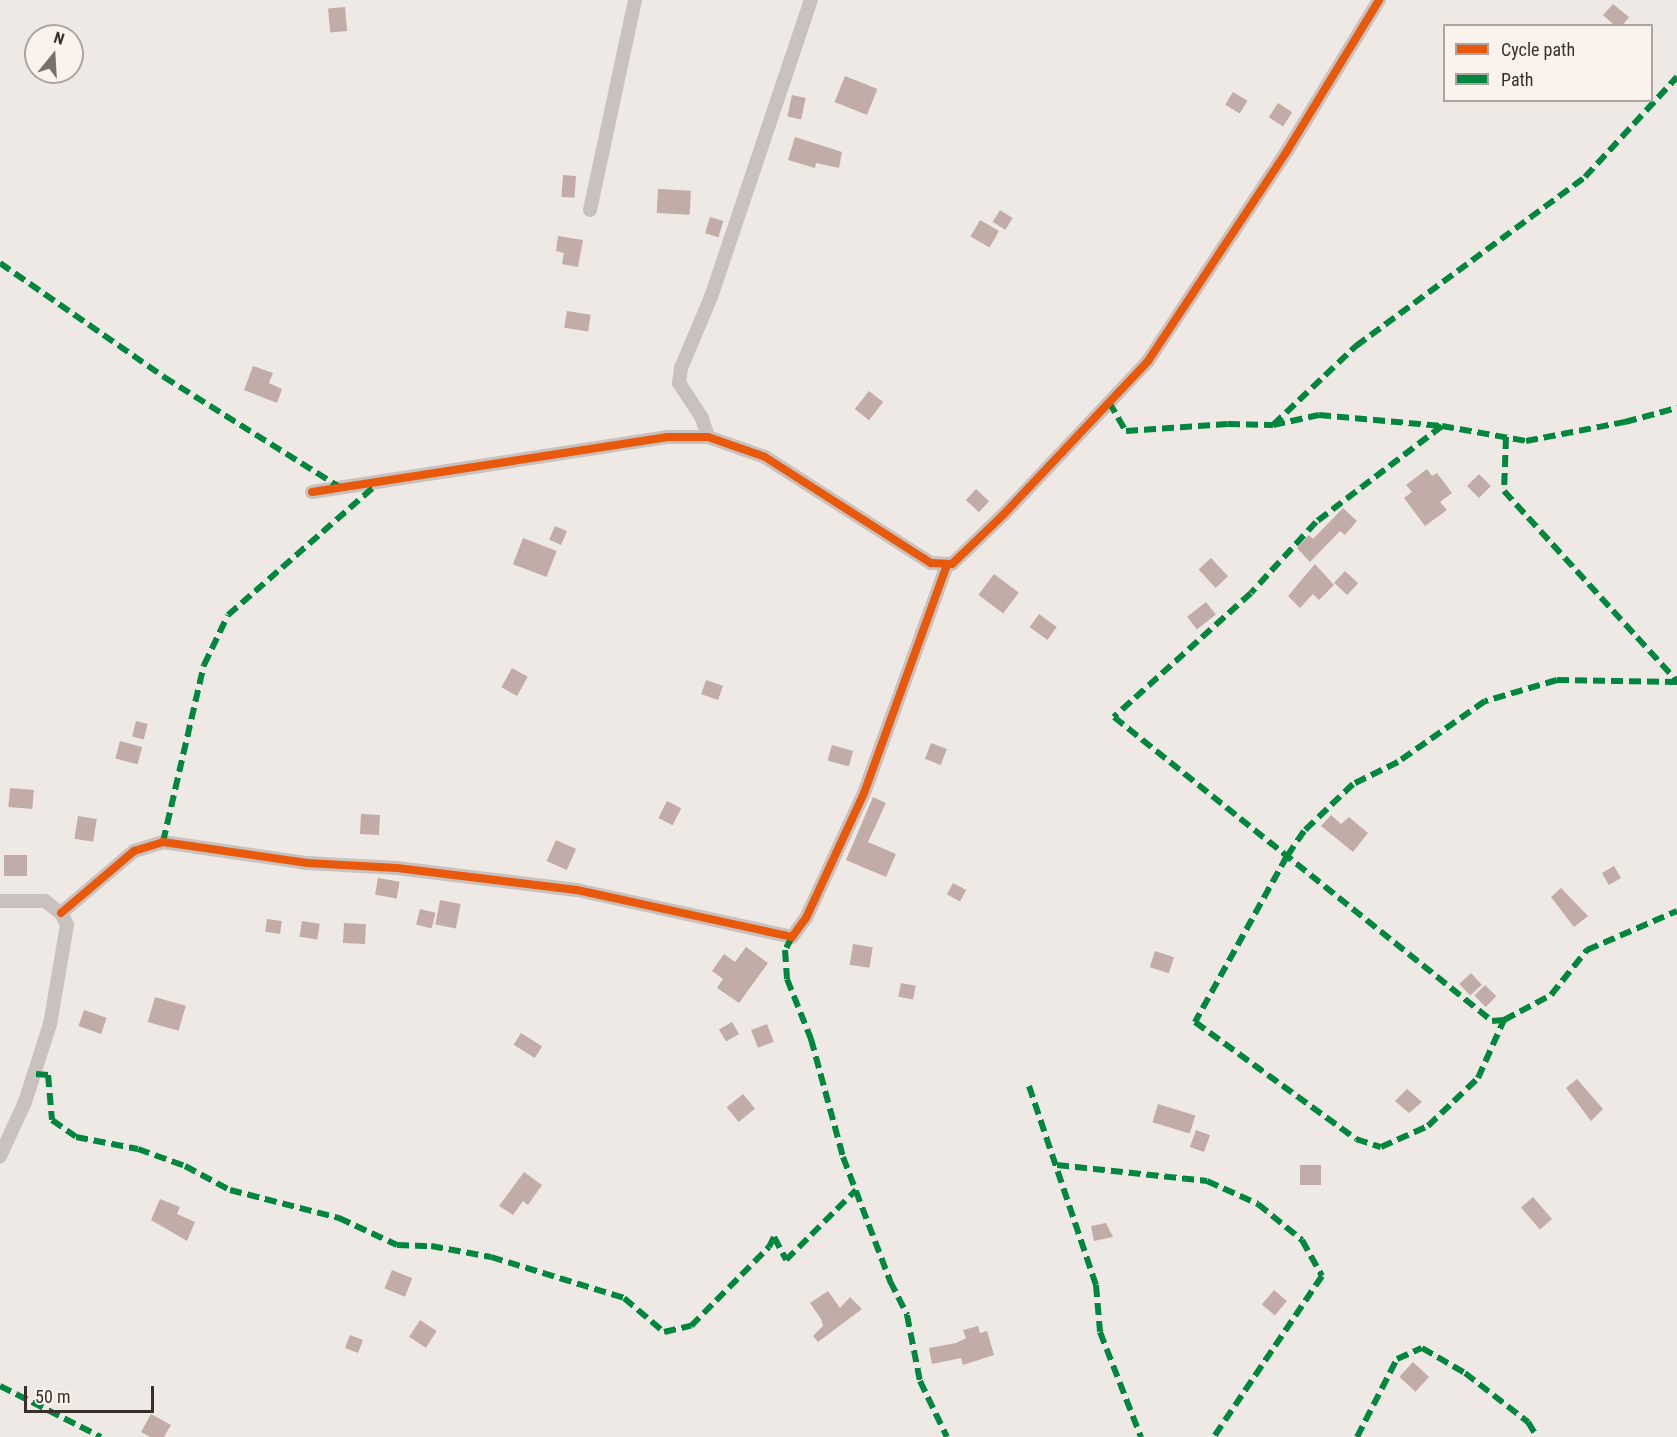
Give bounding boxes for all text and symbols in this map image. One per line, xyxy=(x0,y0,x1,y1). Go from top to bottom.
north arrow xyxy=(24,24,84,84)
legend xyxy=(1443,24,1653,102)
text: N xyxy=(51,28,67,49)
text: Cycle path xyxy=(1501,39,1575,60)
text: Path xyxy=(1501,69,1534,90)
scale bar xyxy=(27,1374,158,1412)
text: 50 m xyxy=(35,1386,70,1407)

